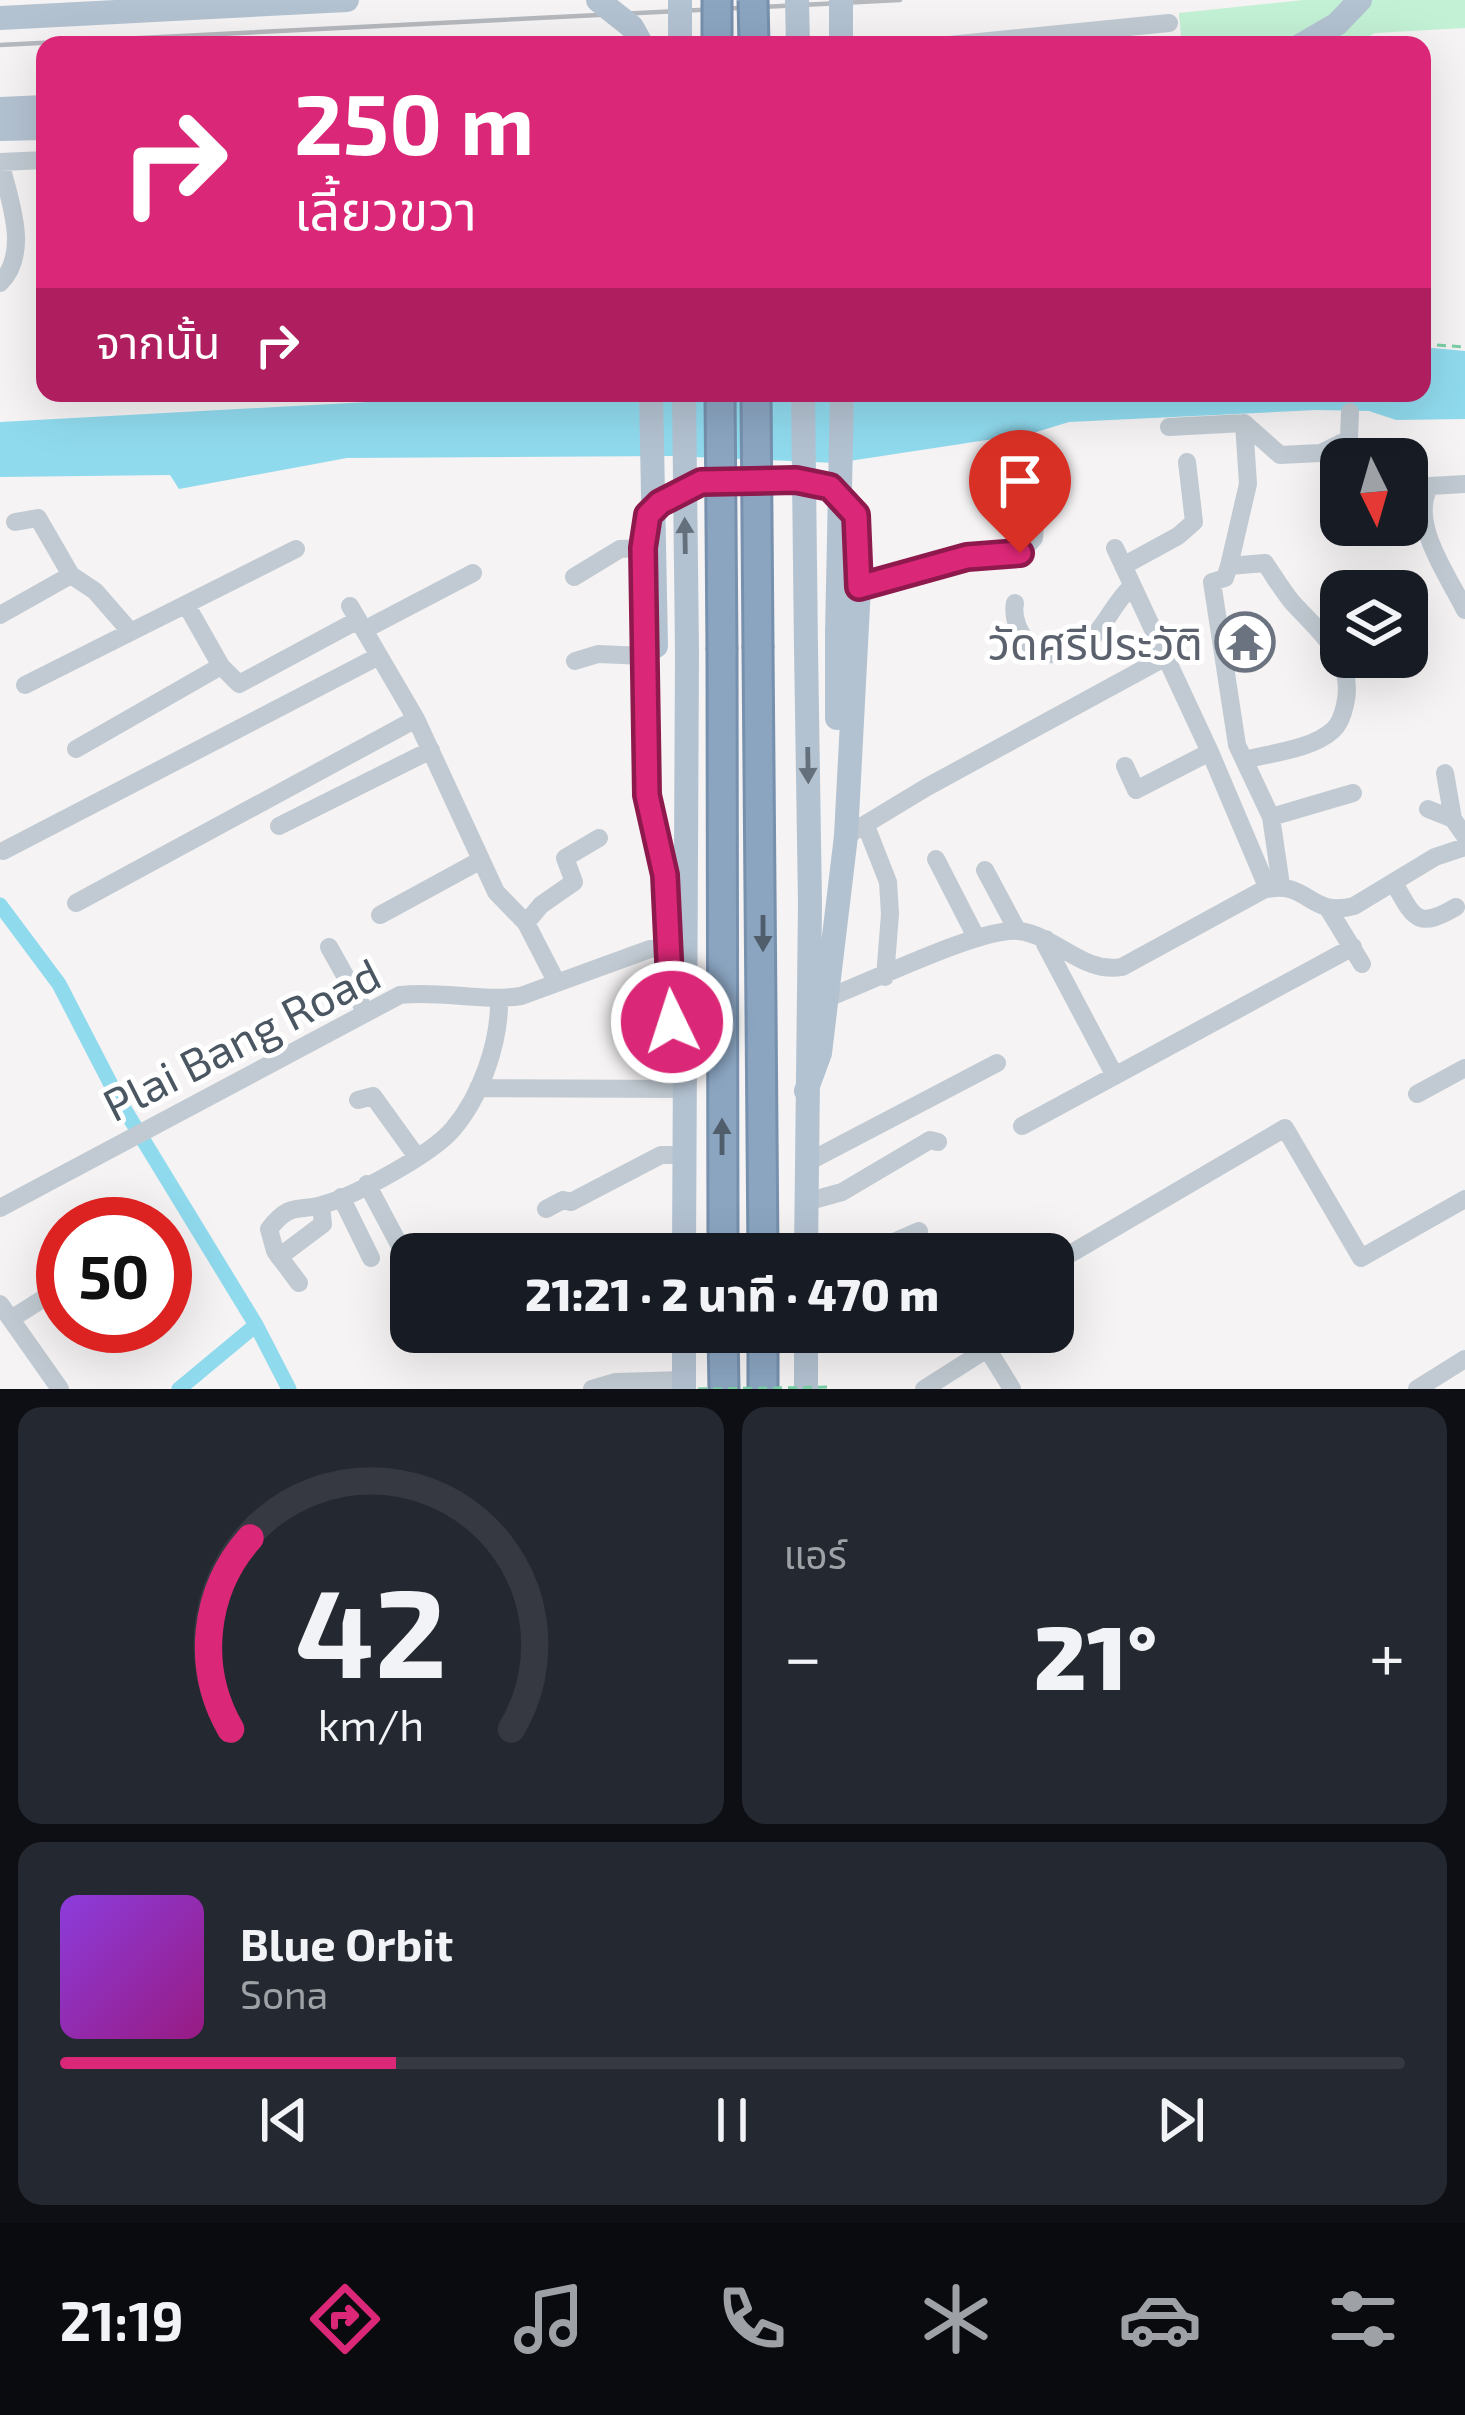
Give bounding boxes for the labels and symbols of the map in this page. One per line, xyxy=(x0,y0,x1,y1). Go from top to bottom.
pin xyxy=(969,430,1071,553)
north arrow xyxy=(1320,438,1428,546)
one-way arrow xyxy=(676,516,695,554)
temple icon: วัดศรีประวัติ xyxy=(1214,611,1276,673)
place label: วัดศรีประวัติ xyxy=(988,615,1203,669)
one-way arrow xyxy=(798,747,818,785)
one-way arrow xyxy=(753,915,773,953)
street label: Plai Bang Road xyxy=(94,945,388,1131)
position arrow xyxy=(609,959,735,1085)
one-way arrow xyxy=(712,1117,732,1155)
speed limit sign: 50 xyxy=(36,1197,192,1353)

